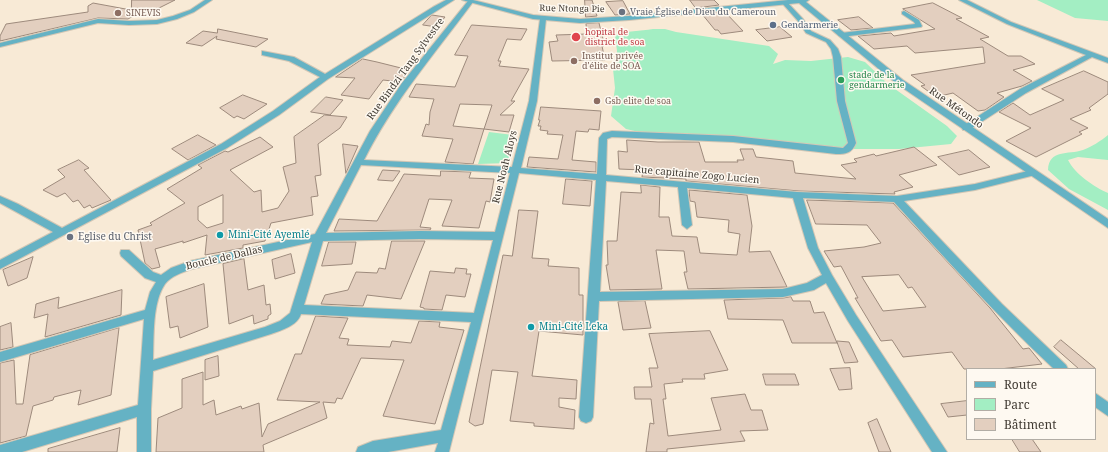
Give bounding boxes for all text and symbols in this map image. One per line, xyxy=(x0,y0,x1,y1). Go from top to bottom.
street label: Rue Ntonga Pie xyxy=(539,3,605,15)
marker: Vraie Église de Dieu du Cameroun xyxy=(617,7,627,17)
place label: Vraie Église de Dieu du Cameroun xyxy=(630,7,776,17)
marker: SINEVIS xyxy=(113,8,123,18)
place label: SINEVIS xyxy=(126,8,161,18)
street label: Rue Bindzi Tang Sylvestre xyxy=(365,16,447,122)
marker: Gendarmerie xyxy=(768,20,778,30)
place label: Gendarmerie xyxy=(781,20,838,30)
place label: hopital de district de soa xyxy=(585,27,645,48)
marker: hopital de district de soa xyxy=(570,31,582,43)
place label: Institut privée d'élite de SOA xyxy=(582,51,643,72)
marker: Institut privée d'élite de SOA xyxy=(569,56,579,66)
place label: stade de la gendarmerie xyxy=(849,70,905,91)
marker: stade de la gendarmerie xyxy=(836,75,846,85)
street label: Rue Métondo xyxy=(927,85,985,131)
marker: Gsb elite de soa xyxy=(592,96,602,106)
place label: Gsb elite de soa xyxy=(605,96,671,106)
street label: Rue Noah Aloys xyxy=(490,129,520,205)
street label: Rue capitaine Zogo Lucien xyxy=(634,164,760,186)
place label: Mini-Cité Ayemlé xyxy=(228,229,310,241)
marker: Mini-Cité Ayemlé xyxy=(215,230,225,240)
place label: Eglise du Christ xyxy=(78,231,152,243)
marker: Eglise du Christ xyxy=(65,232,75,242)
street label: Boucle de Dallas xyxy=(185,243,263,273)
place label: Mini-Cité Leka xyxy=(539,321,608,333)
marker: Mini-Cité Leka xyxy=(526,322,536,332)
legend xyxy=(966,368,1096,440)
text: Route xyxy=(1004,376,1037,393)
text: Parc xyxy=(1004,396,1030,413)
text: Bâtiment xyxy=(1004,416,1056,433)

